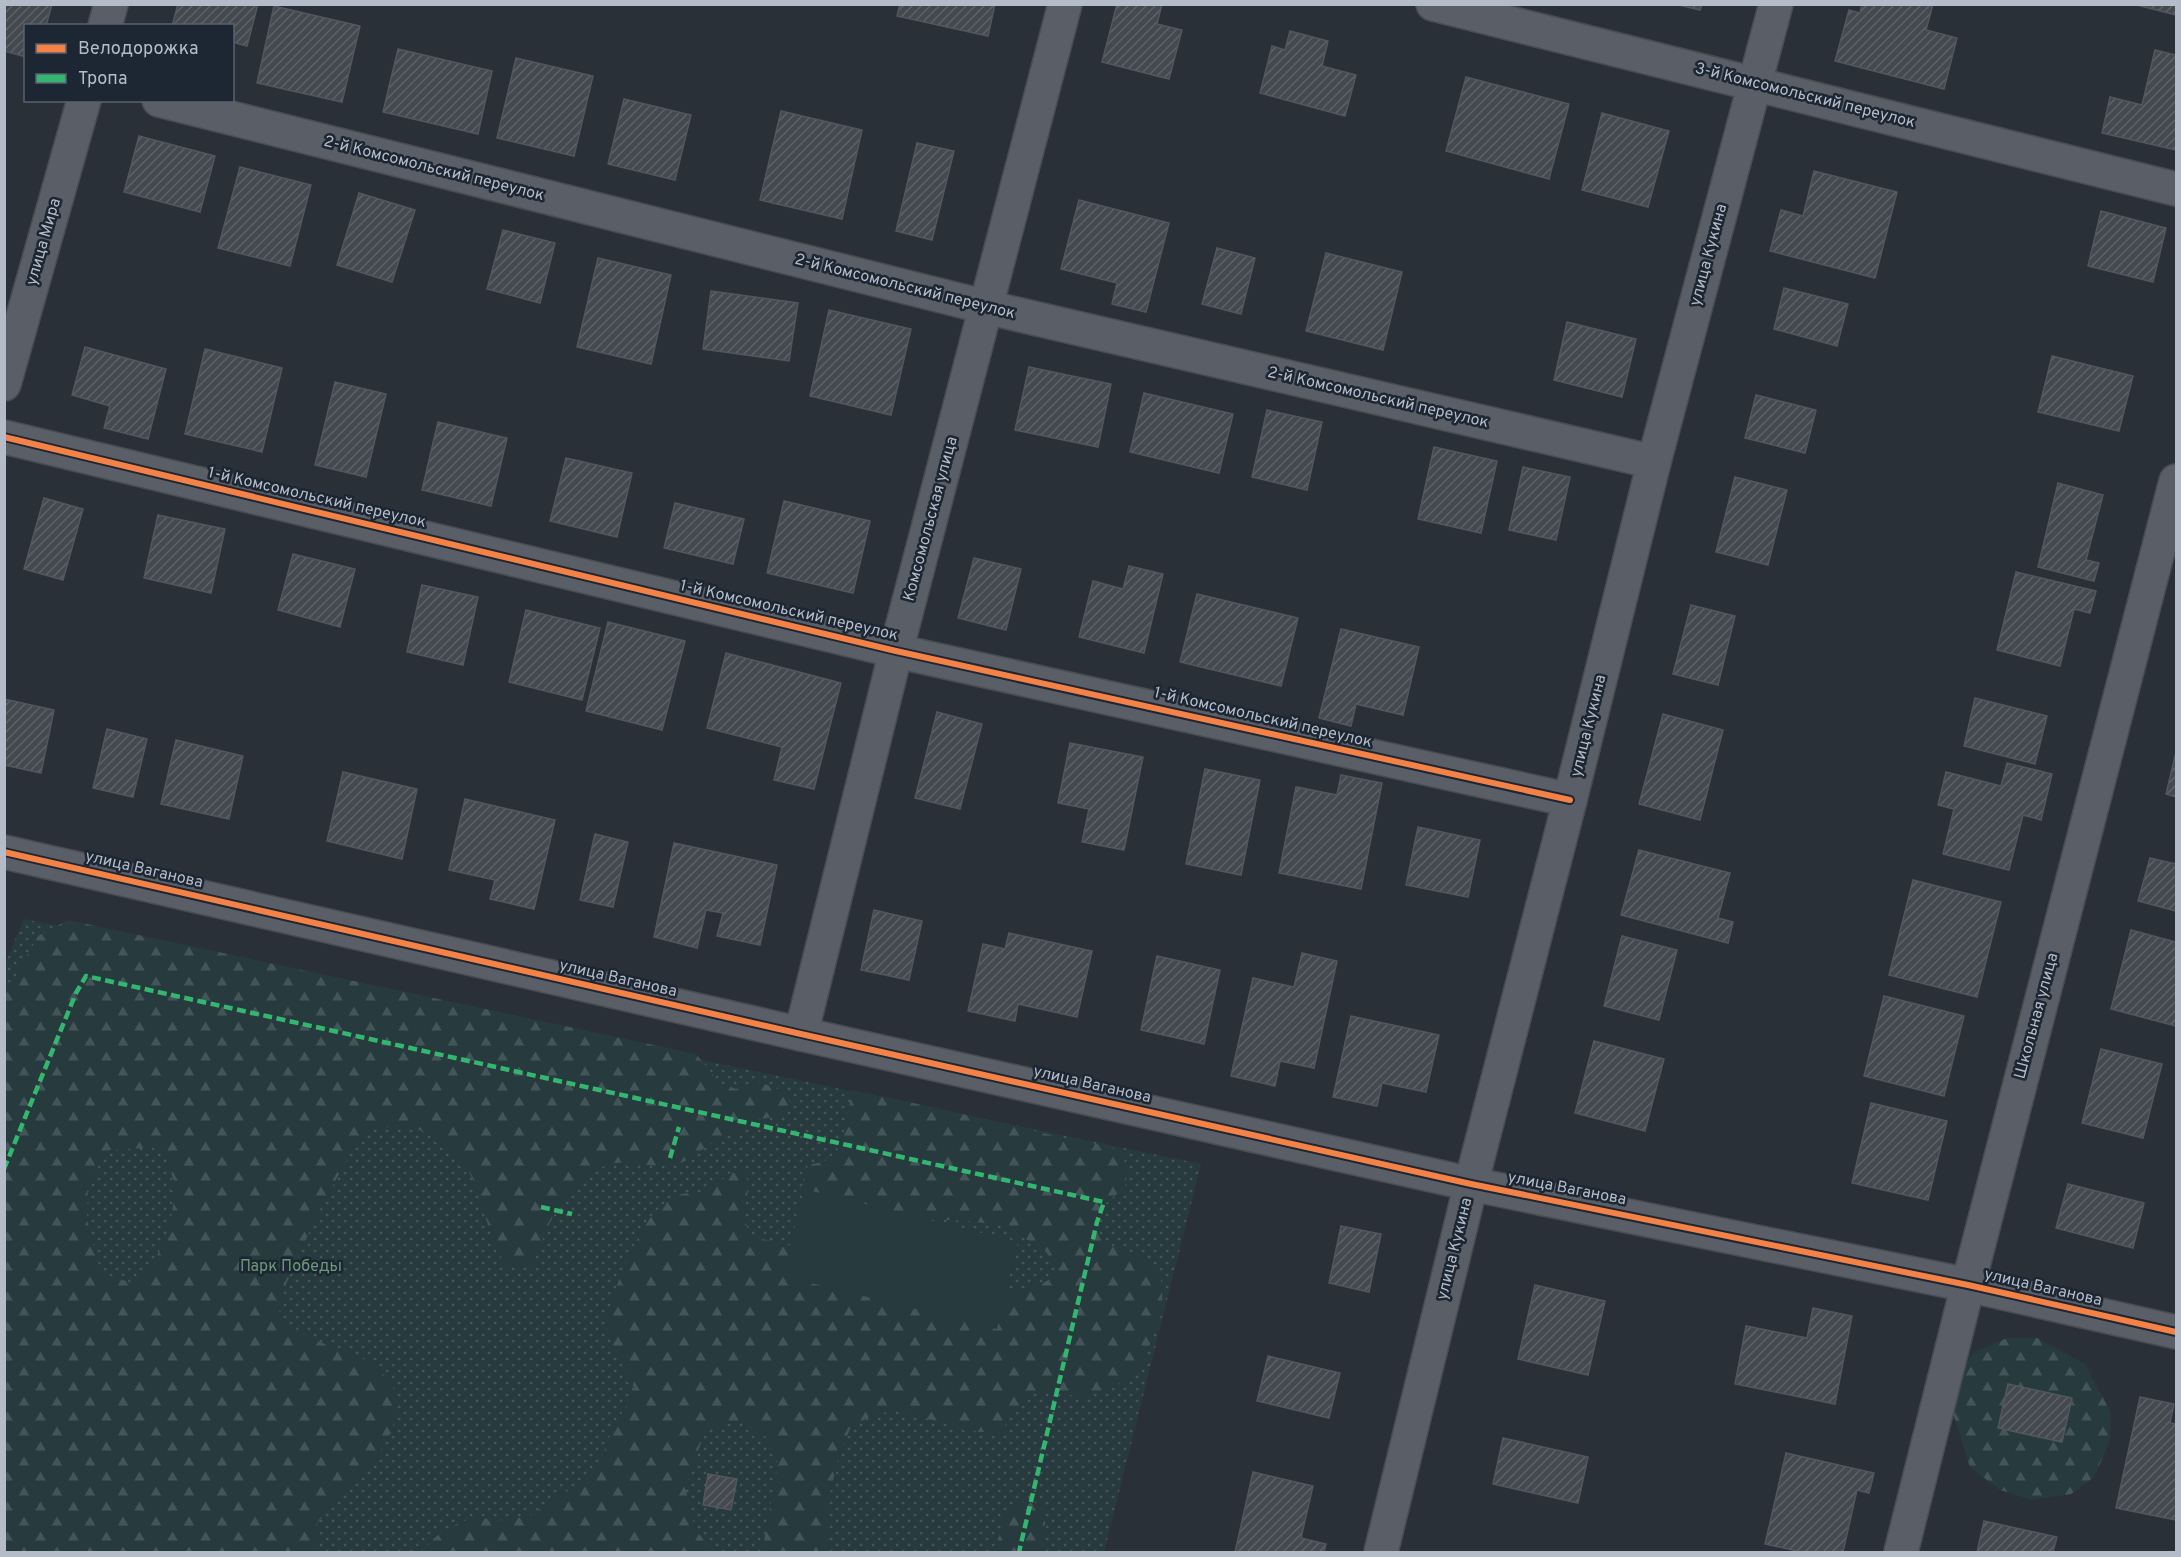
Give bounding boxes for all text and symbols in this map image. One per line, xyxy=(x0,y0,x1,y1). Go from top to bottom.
legend xyxy=(24,24,234,102)
text: Велодорожка xyxy=(78,38,198,61)
street label: 3-й Комсомольский переулок xyxy=(1693,59,1917,133)
text: Тропа xyxy=(78,68,127,91)
street label: 2-й Комсомольский переулок xyxy=(322,132,546,206)
street label: улица Мира xyxy=(22,196,66,288)
street label: улица Кукина xyxy=(1686,202,1732,308)
street label: 2-й Комсомольский переулок xyxy=(793,250,1017,324)
street label: 2-й Комсомольский переулок xyxy=(1265,363,1491,433)
street label: Комсомольская улица xyxy=(899,434,963,604)
street label: 1-й Комсомольский переулок xyxy=(206,463,428,533)
street label: 1-й Комсомольский переулок xyxy=(678,576,900,646)
street label: улица Кукина xyxy=(1567,673,1611,779)
street label: 1-й Комсомольский переулок xyxy=(1152,683,1374,753)
street label: улица Ваганова xyxy=(83,847,205,893)
street label: Школьная улица xyxy=(2011,951,2063,1081)
street label: улица Ваганова xyxy=(557,956,679,1002)
street label: улица Ваганова xyxy=(1031,1062,1153,1108)
street label: улица Ваганова xyxy=(1506,1168,1628,1210)
street label: улица Кукина xyxy=(1433,1196,1477,1302)
park label: Парк Победы xyxy=(240,1257,342,1277)
street label: улица Ваганова xyxy=(1982,1265,2104,1311)

